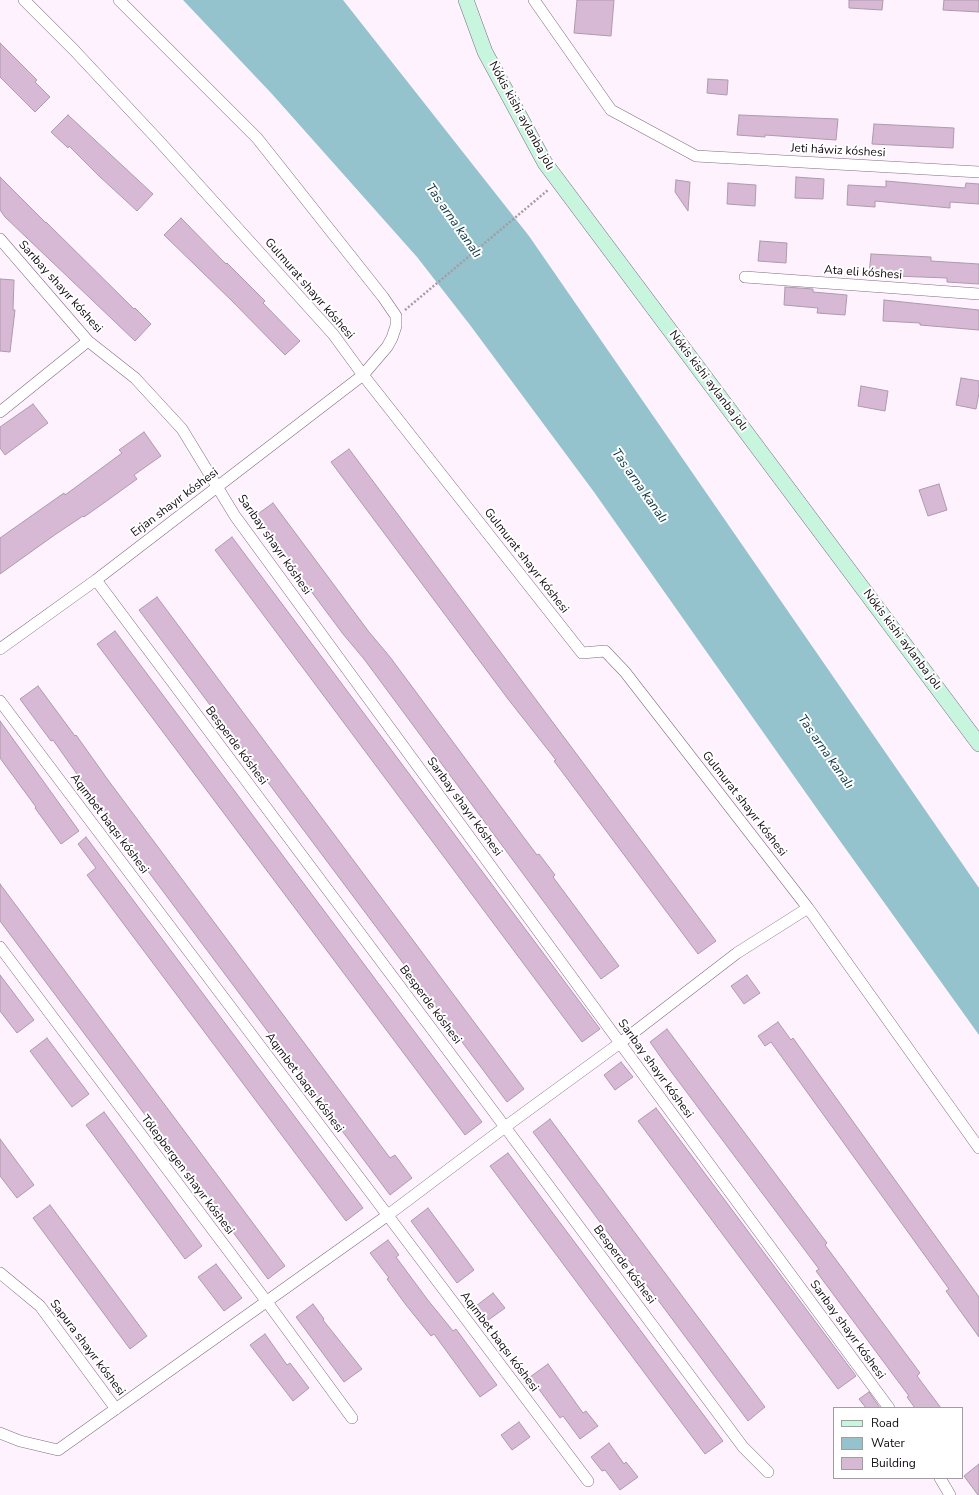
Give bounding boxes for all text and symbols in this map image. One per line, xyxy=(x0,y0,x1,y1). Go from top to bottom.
street label: Nókis kishi aylanba jolı xyxy=(485,59,557,173)
street label: Jeti háwiz kóshesi xyxy=(790,141,886,161)
water label: Tas arna kanalı xyxy=(422,181,484,261)
street label: Gulmurat shayır kóshesi xyxy=(261,236,357,342)
street label: Sarıbay shayır kóshesi xyxy=(15,238,105,336)
street label: Ata eli kóshesi xyxy=(824,263,902,283)
street label: Nókis kishi aylanba jolı xyxy=(666,328,750,434)
water label: Tas arna kanalı xyxy=(608,446,670,526)
street label: Erjan shayır kóshesi xyxy=(128,465,222,541)
street label: Sarıbay shayır kóshesi xyxy=(234,492,314,598)
street label: Gulmurat shayır kóshesi xyxy=(481,506,571,616)
street label: Nókis kishi aylanba jolı xyxy=(860,587,944,693)
street label: Besperde kóshesi xyxy=(202,704,270,788)
water label: Tas arna kanalı xyxy=(794,712,856,792)
street label: Gulmurat shayır kóshesi xyxy=(699,749,789,859)
street label: Sarıbay shayır kóshesi xyxy=(423,755,505,859)
street label: Aqımbet baqsı kóshesi xyxy=(67,771,151,877)
street label: Besperde kóshesi xyxy=(396,963,464,1047)
street label: Sarıbay shayır kóshesi xyxy=(614,1017,696,1121)
street label: Aqımbet baqsı kóshesi xyxy=(262,1030,346,1136)
street label: Tólepbergen shayır kóshesi xyxy=(137,1112,237,1238)
street label: Besperde kóshesi xyxy=(590,1223,658,1307)
street label: Sarıbay shayır kóshesi xyxy=(806,1278,888,1382)
street label: Aqımbet baqsı kóshesi xyxy=(457,1289,541,1395)
street label: Sapura shayır kóshesi xyxy=(46,1297,128,1399)
legend xyxy=(833,1407,963,1479)
text: Road xyxy=(871,1415,899,1431)
text: Water xyxy=(871,1435,905,1451)
text: Building xyxy=(871,1455,916,1471)

